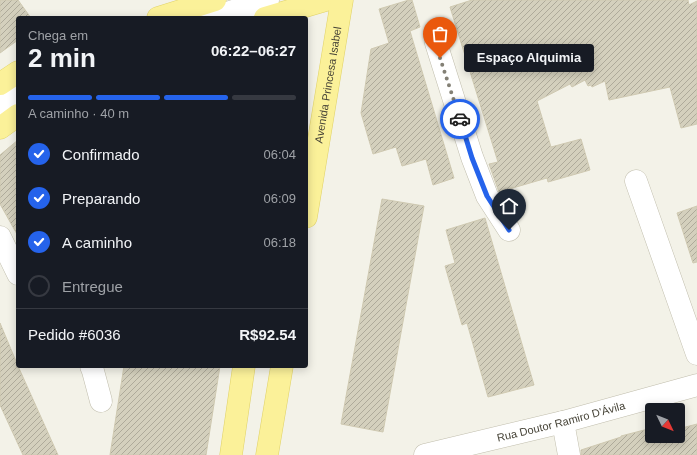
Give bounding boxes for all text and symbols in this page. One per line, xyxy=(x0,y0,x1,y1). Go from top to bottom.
pin xyxy=(423,17,457,58)
icon: bag xyxy=(429,23,451,45)
street label: Avenida Princesa Isabel xyxy=(312,26,344,144)
text: Chega em xyxy=(28,28,88,43)
text: 06:22–06:27 xyxy=(211,42,296,59)
text: 2 min xyxy=(28,43,96,73)
callout: Espaço Alquimia xyxy=(464,44,594,72)
text: Espaço Alquimia xyxy=(477,50,581,65)
courier xyxy=(440,99,480,139)
text: A caminho · 40 m xyxy=(28,106,129,121)
icon: car xyxy=(449,108,471,130)
icon: check xyxy=(28,143,50,165)
text: Confirmado xyxy=(62,146,140,163)
text: 06:04 xyxy=(263,147,296,162)
icon: check xyxy=(28,187,50,209)
pin xyxy=(492,189,526,230)
text: Preparando xyxy=(62,190,140,207)
text: 06:09 xyxy=(263,191,296,206)
icon: home xyxy=(498,195,520,217)
icon: check xyxy=(28,231,50,253)
text: A caminho xyxy=(62,234,132,251)
text: 06:18 xyxy=(263,235,296,250)
text: Entregue xyxy=(62,278,123,295)
text: Pedido #6036 xyxy=(28,326,121,343)
text: R$92.54 xyxy=(239,326,296,343)
street label: Rua Doutor Ramiro D'Ávila xyxy=(496,399,627,444)
north arrow xyxy=(645,403,685,443)
map controls xyxy=(645,403,685,443)

